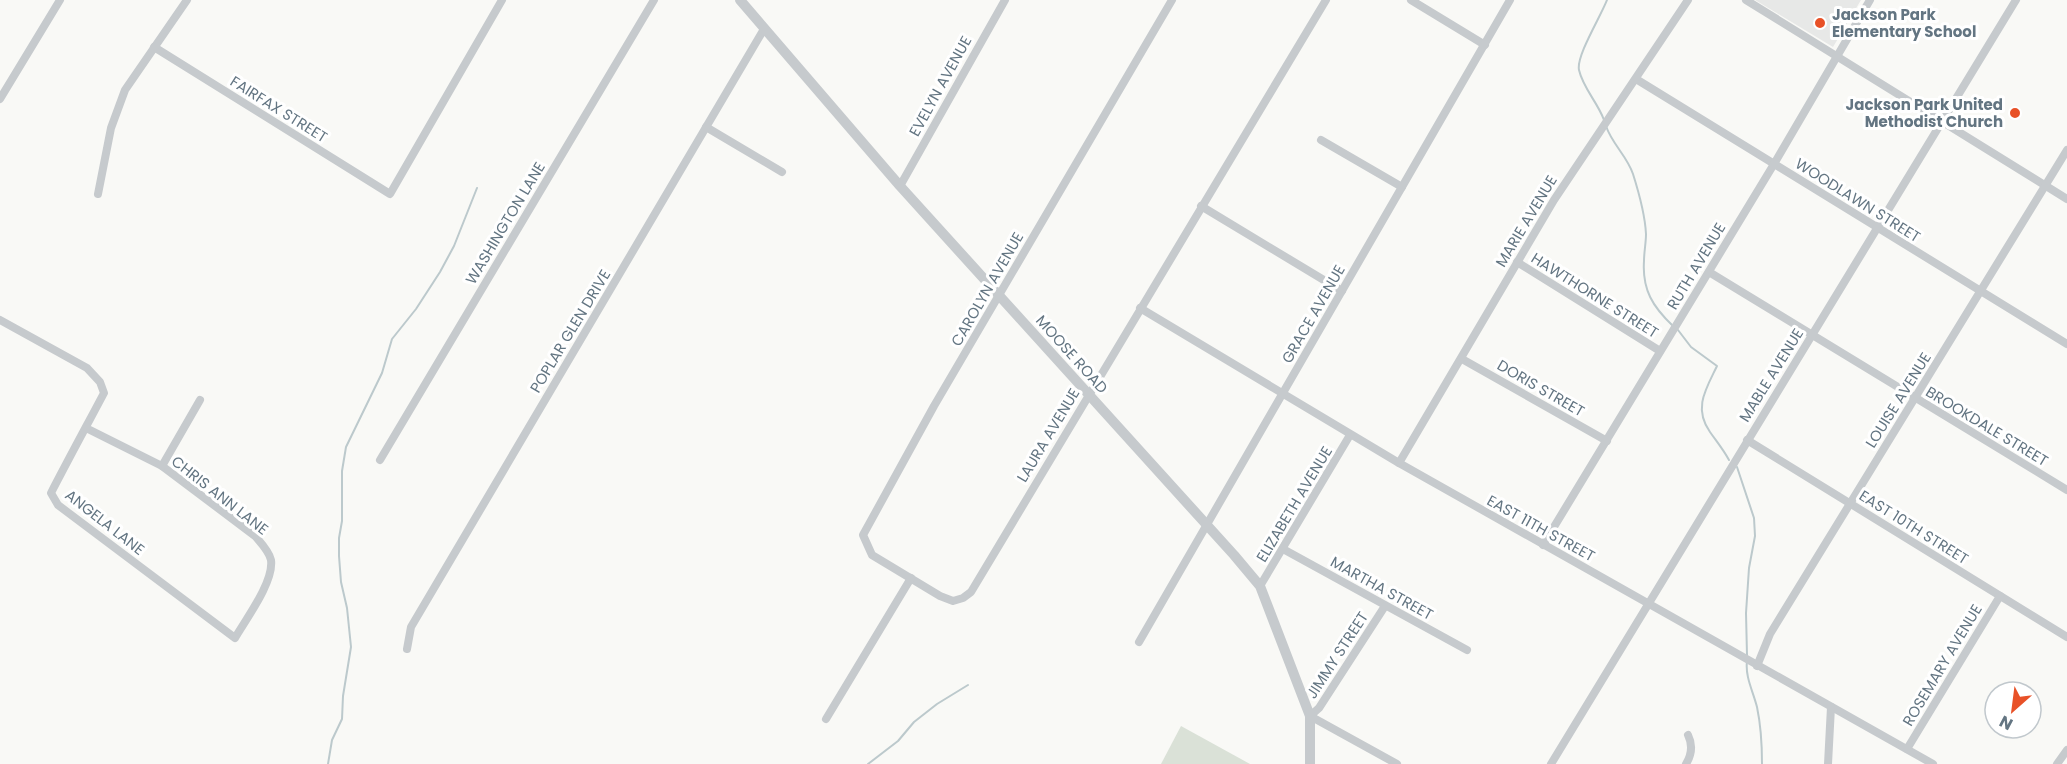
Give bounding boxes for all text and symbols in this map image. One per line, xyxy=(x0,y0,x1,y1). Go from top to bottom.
place label: Jackson Park Elementary School xyxy=(1832,4,1976,42)
marker: Jackson Park Elementary School xyxy=(1813,16,1827,30)
street label: EVELYN AVENUE xyxy=(904,32,976,140)
street label: FAIRFAX STREET xyxy=(226,71,332,147)
place label: Jackson Park United Methodist Church xyxy=(1846,94,2003,132)
marker: Jackson Park United Methodist Church xyxy=(2008,106,2022,120)
street label: WOODLAWN STREET xyxy=(1791,153,1925,247)
street label: WASHINGTON LANE xyxy=(460,158,550,288)
street label: MARIE AVENUE xyxy=(1490,171,1562,271)
street label: RUTH AVENUE xyxy=(1662,219,1730,313)
street label: CAROLYN AVENUE xyxy=(946,228,1028,350)
street label: HAWTHORNE STREET xyxy=(1527,247,1663,343)
street label: GRACE AVENUE xyxy=(1276,261,1350,367)
street label: POPLAR GLEN DRIVE xyxy=(525,265,615,397)
street label: MOOSE ROAD xyxy=(1031,310,1113,398)
street label: MABLE AVENUE xyxy=(1734,324,1808,426)
street label: LOUISE AVENUE xyxy=(1860,348,1936,452)
street label: DORIS STREET xyxy=(1494,355,1588,421)
street label: BROOKDALE STREET xyxy=(1922,381,2052,471)
street label: LAURA AVENUE xyxy=(1012,384,1084,486)
street label: ELIZABETH AVENUE xyxy=(1251,442,1337,566)
street label: CHRIS ANN LANE xyxy=(167,451,273,539)
street label: ANGELA LANE xyxy=(61,484,149,560)
street label: EAST 10TH STREET xyxy=(1855,485,1973,569)
street label: EAST 11TH STREET xyxy=(1483,490,1599,566)
street label: MARTHA STREET xyxy=(1327,551,1437,625)
street label: ROSEMARY AVENUE xyxy=(1897,600,1987,730)
street label: JIMMY STREET xyxy=(1301,607,1373,703)
north arrow xyxy=(1983,680,2043,740)
text: N xyxy=(1995,710,2017,736)

